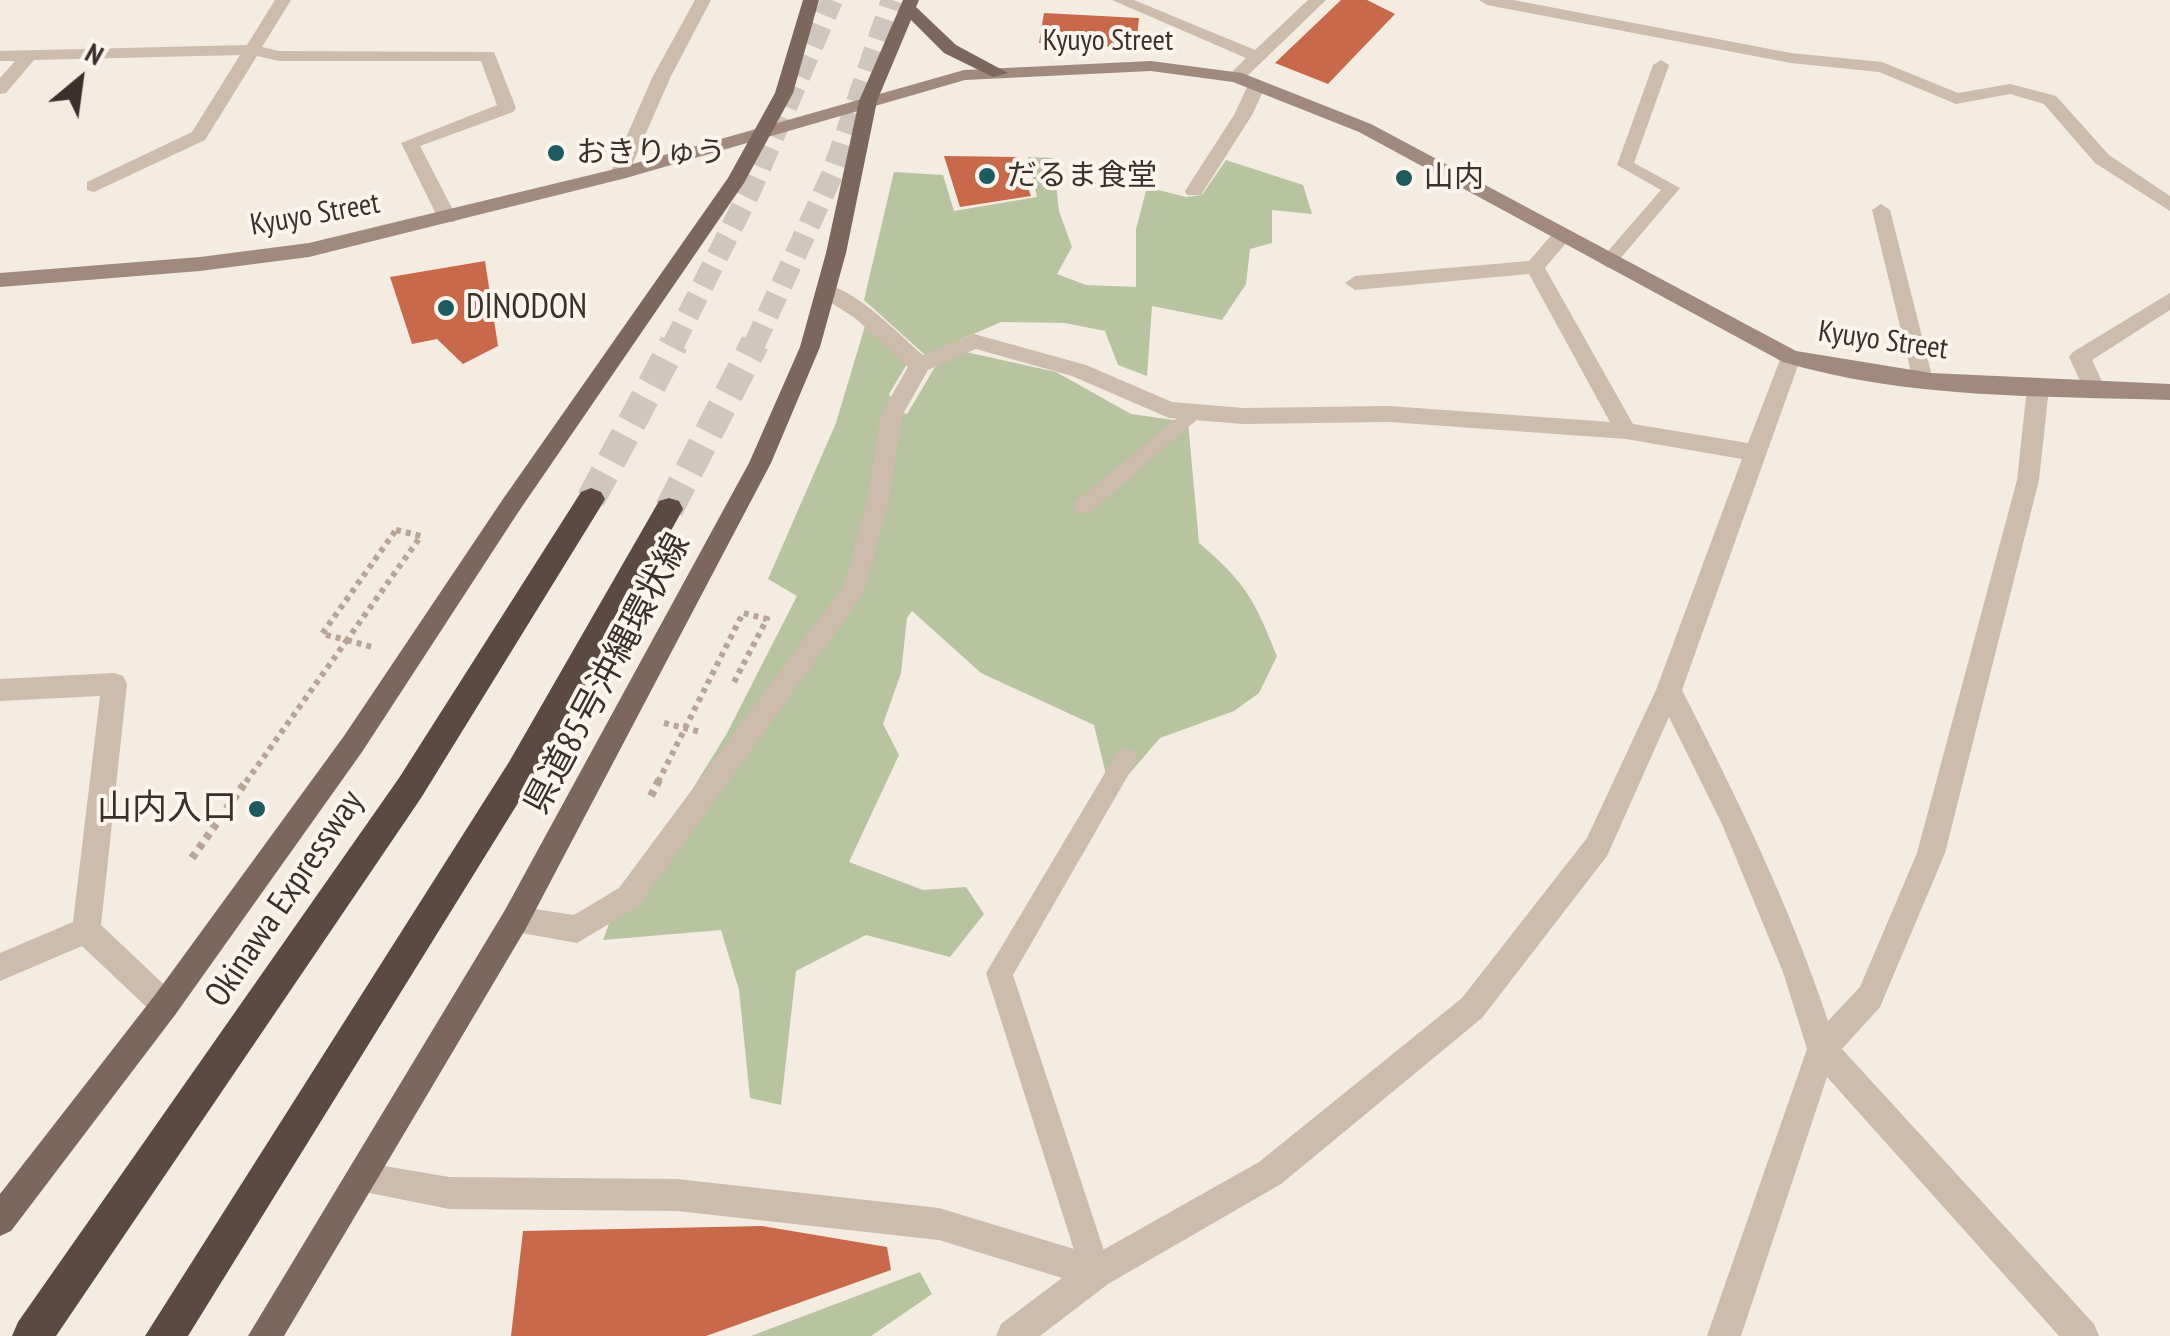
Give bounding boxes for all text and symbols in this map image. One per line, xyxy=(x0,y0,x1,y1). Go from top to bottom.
street label: Kyuyo Street xyxy=(1043,23,1173,59)
north arrow xyxy=(30,30,130,130)
text: N xyxy=(79,33,110,73)
place label: おきりゅう xyxy=(576,135,726,171)
marker: おきりゅう xyxy=(545,142,567,164)
place label: だるま食堂 xyxy=(1007,158,1157,194)
place label: 山内 xyxy=(1424,160,1484,196)
marker: だるま食堂 xyxy=(976,165,998,187)
marker: 山内 xyxy=(1393,167,1415,189)
street label: Kyuyo Street xyxy=(248,186,382,244)
place label: DINODON xyxy=(466,287,587,329)
marker: DINODON xyxy=(435,297,457,319)
street label: Kyuyo Street xyxy=(1816,314,1950,368)
street label: 県道85号沖縄環状線 xyxy=(516,527,700,821)
street label: Okinawa Expressway xyxy=(197,783,373,1015)
place label: 山内入口 xyxy=(97,788,237,830)
marker: 山内入口 xyxy=(246,798,268,820)

